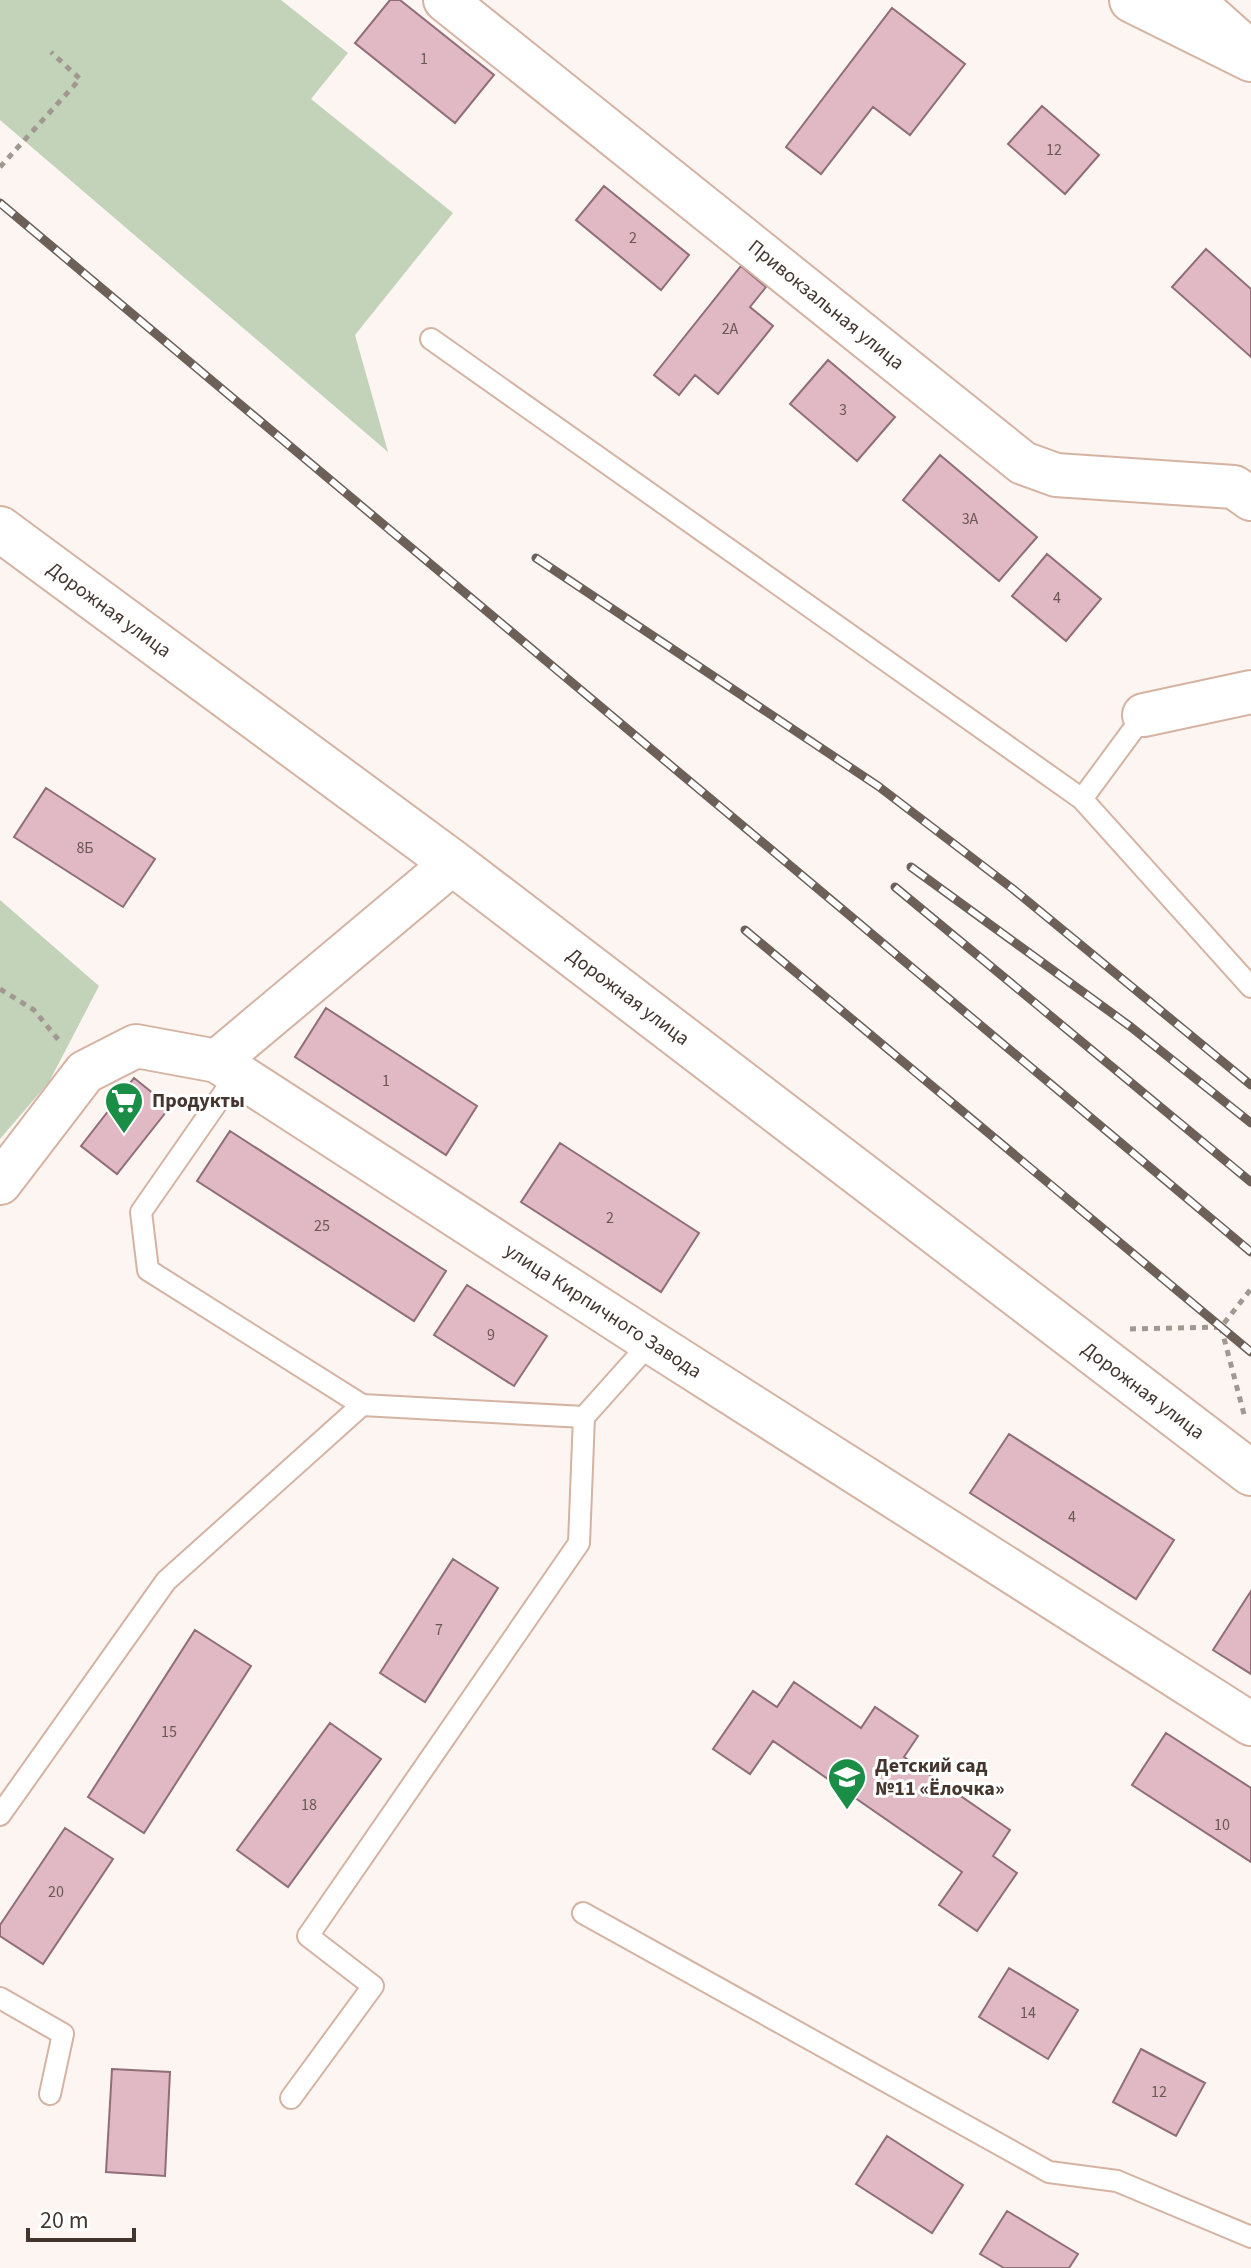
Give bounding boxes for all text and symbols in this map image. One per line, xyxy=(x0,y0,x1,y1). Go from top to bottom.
house number: 1 xyxy=(420,48,428,70)
house number: 12 xyxy=(1046,139,1062,161)
house number: 2 xyxy=(629,227,637,249)
street label: Привокзальная улица xyxy=(742,233,910,377)
house number: 2А xyxy=(722,318,739,340)
house number: 3 xyxy=(839,399,847,421)
house number: 3А xyxy=(962,508,979,530)
street label: Дорожная улица xyxy=(41,555,177,665)
house number: 4 xyxy=(1053,587,1061,609)
house number: 8Б xyxy=(76,837,94,859)
street label: Дорожная улица xyxy=(561,941,695,1053)
house number: 1 xyxy=(382,1070,390,1092)
supermarket icon: Продукты xyxy=(103,1080,145,1135)
place label: Продукты xyxy=(152,1087,245,1115)
house number: 2 xyxy=(606,1207,614,1229)
house number: 25 xyxy=(314,1215,330,1237)
street label: улица Кирпичного Завода xyxy=(499,1237,707,1385)
house number: 9 xyxy=(487,1324,495,1346)
street label: Дорожная улица xyxy=(1076,1335,1210,1447)
house number: 4 xyxy=(1068,1506,1076,1528)
house number: 7 xyxy=(435,1619,443,1641)
house number: 15 xyxy=(161,1721,177,1743)
place label: Детский сад №11 «Ёлочка» xyxy=(875,1752,1004,1803)
school or university icon: Детский сад №11 «Ёлочка» xyxy=(826,1756,868,1811)
house number: 18 xyxy=(301,1794,317,1816)
house number: 10 xyxy=(1214,1814,1230,1836)
house number: 20 xyxy=(48,1881,64,1903)
house number: 14 xyxy=(1020,2002,1036,2024)
house number: 12 xyxy=(1151,2081,1167,2103)
scale bar xyxy=(28,2192,134,2242)
text: 20 m xyxy=(40,2203,89,2238)

